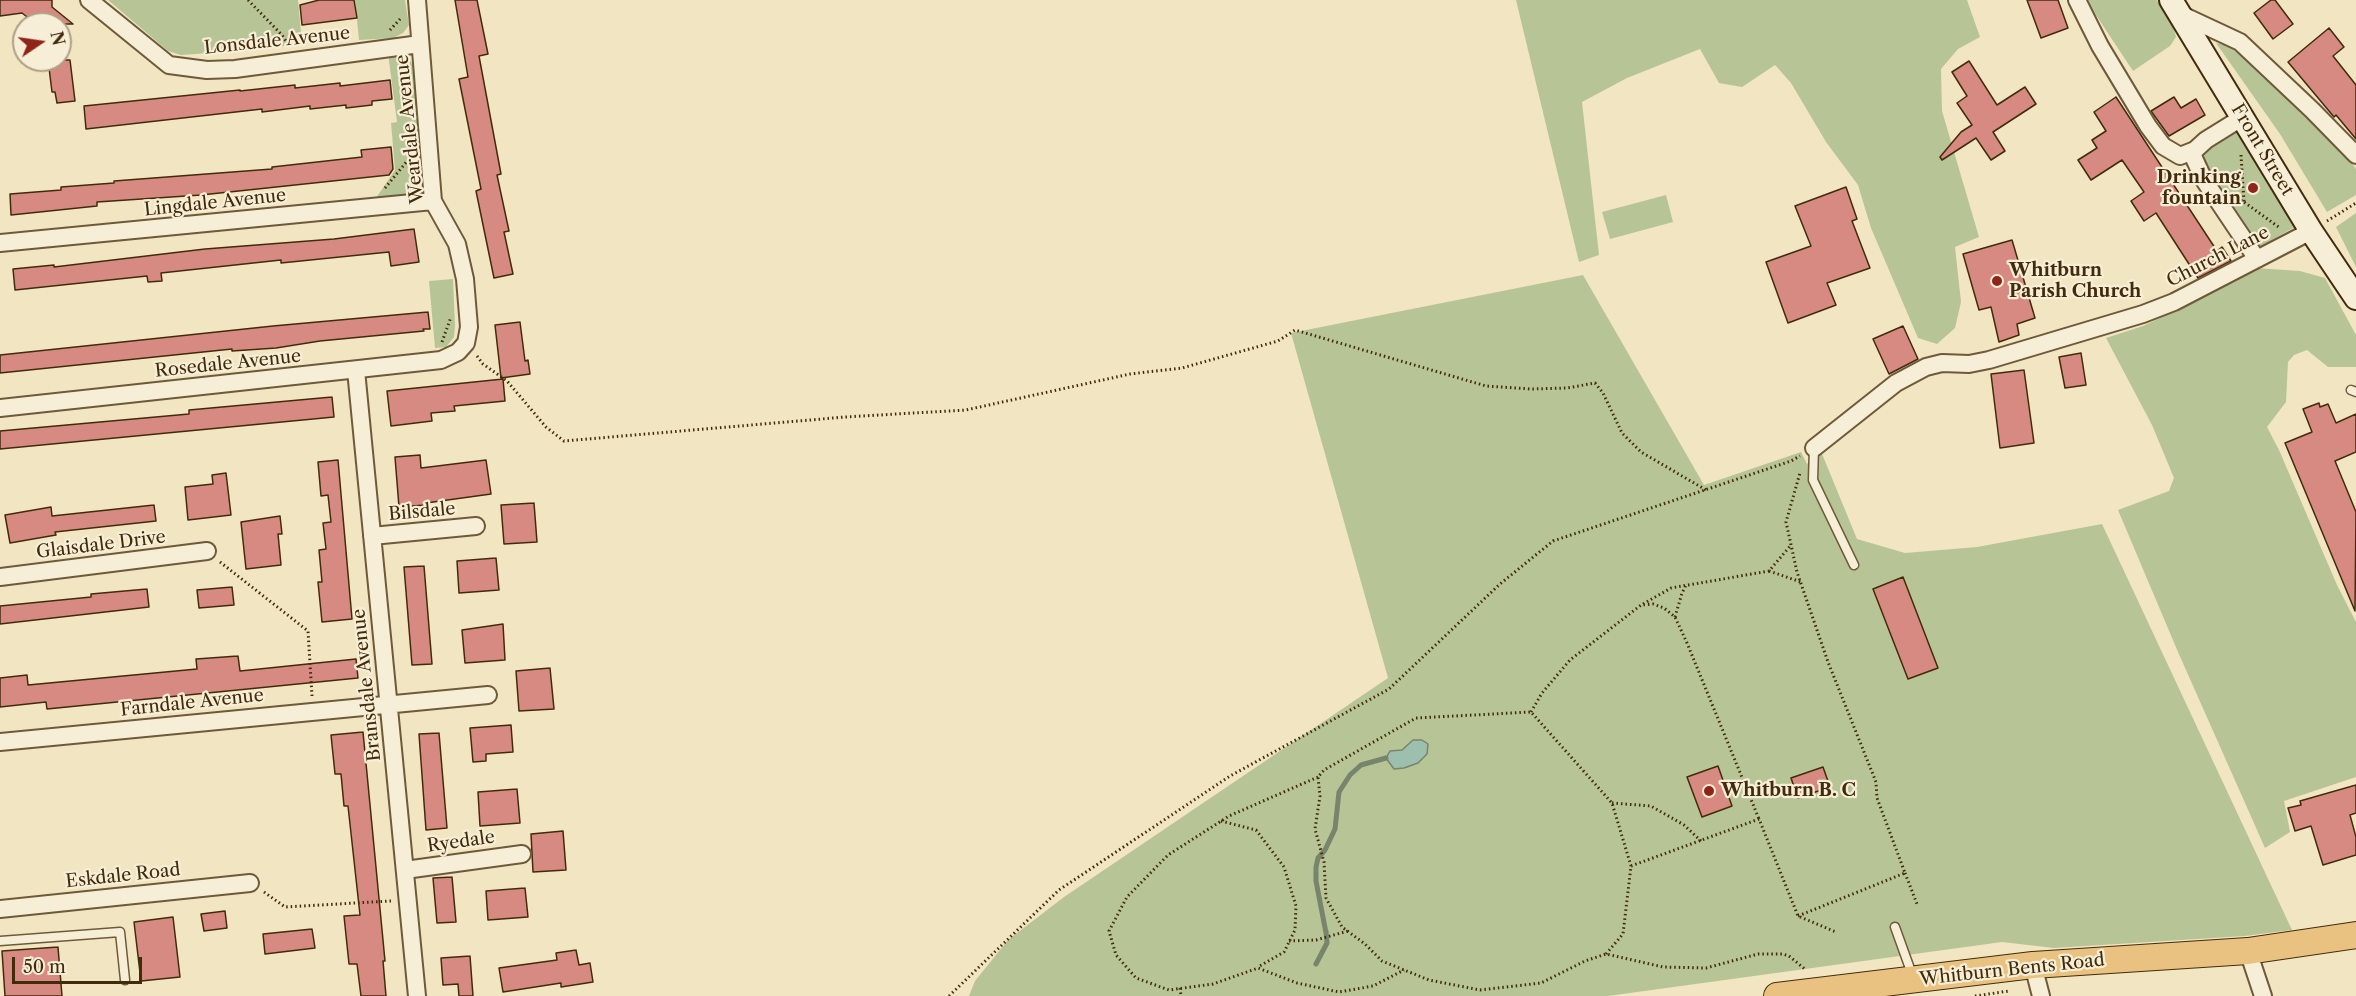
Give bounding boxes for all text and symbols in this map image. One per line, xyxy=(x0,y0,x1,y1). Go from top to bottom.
north arrow xyxy=(12,12,72,72)
street label: Lonsdale Avenue xyxy=(203,23,351,59)
text: N xyxy=(46,29,69,47)
street label: Weardale Avenue xyxy=(391,53,429,205)
street label: Front Street xyxy=(2226,100,2298,200)
place label: Drinking fountain xyxy=(2157,167,2241,210)
marker: Drinking fountain xyxy=(2246,181,2260,195)
street label: Lingdale Avenue xyxy=(143,185,287,221)
street label: Church Lane xyxy=(2163,222,2273,292)
place label: Whitburn Parish Church xyxy=(2009,260,2141,302)
marker: Whitburn Parish Church xyxy=(1990,274,2004,288)
street label: Rosedale Avenue xyxy=(154,346,302,382)
street label: Bilsdale xyxy=(388,498,456,526)
street label: Glaisdale Drive xyxy=(35,526,167,564)
street label: Bransdale Avenue xyxy=(348,608,386,762)
street label: Farndale Avenue xyxy=(119,685,265,721)
place label: Whitburn B. C xyxy=(1721,780,1856,802)
marker: Whitburn B. C xyxy=(1702,784,1716,798)
street label: Ryedale xyxy=(426,827,496,857)
street label: Eskdale Road xyxy=(65,859,181,893)
scale bar xyxy=(15,945,146,983)
street label: Whitburn Bents Road xyxy=(1918,950,2106,990)
text: 50 m xyxy=(23,956,66,978)

